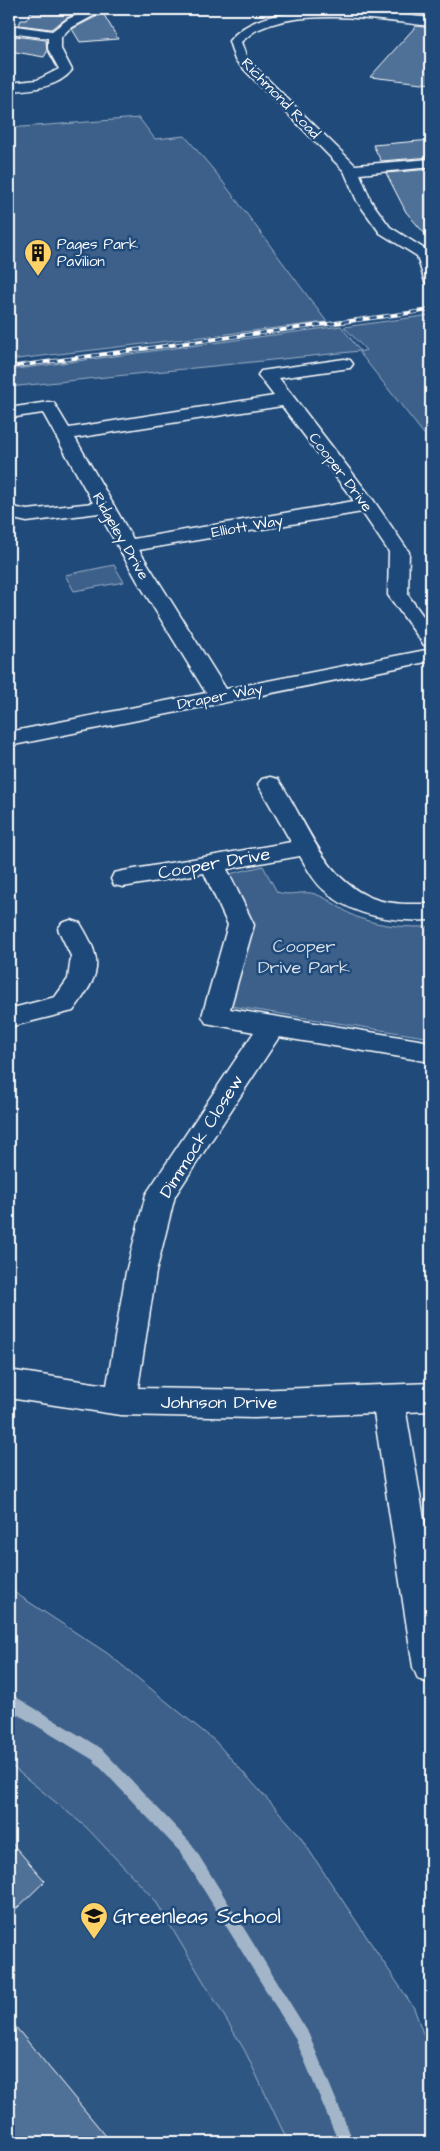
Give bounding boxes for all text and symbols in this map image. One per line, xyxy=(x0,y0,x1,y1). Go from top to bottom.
street label: Richmond Road xyxy=(236,53,325,144)
place label: Pages Park Pavilion xyxy=(57,234,138,272)
building icon: Pages Park Pavilion xyxy=(23,238,53,277)
street label: Cooper Drive xyxy=(304,428,377,516)
street label: Ridgeley Drive xyxy=(86,489,154,584)
street label: Elliott Way xyxy=(210,510,285,544)
street label: Draper Way xyxy=(176,678,265,716)
street label: Cooper Drive xyxy=(156,841,272,886)
park label: Cooper Drive Park xyxy=(258,934,350,980)
street label: Dimmock Closew xyxy=(153,1070,249,1203)
street label: Johnson Drive xyxy=(161,1390,277,1415)
school or university icon: Greenleas School xyxy=(79,1901,109,1940)
place label: Greenleas School xyxy=(113,1902,281,1931)

